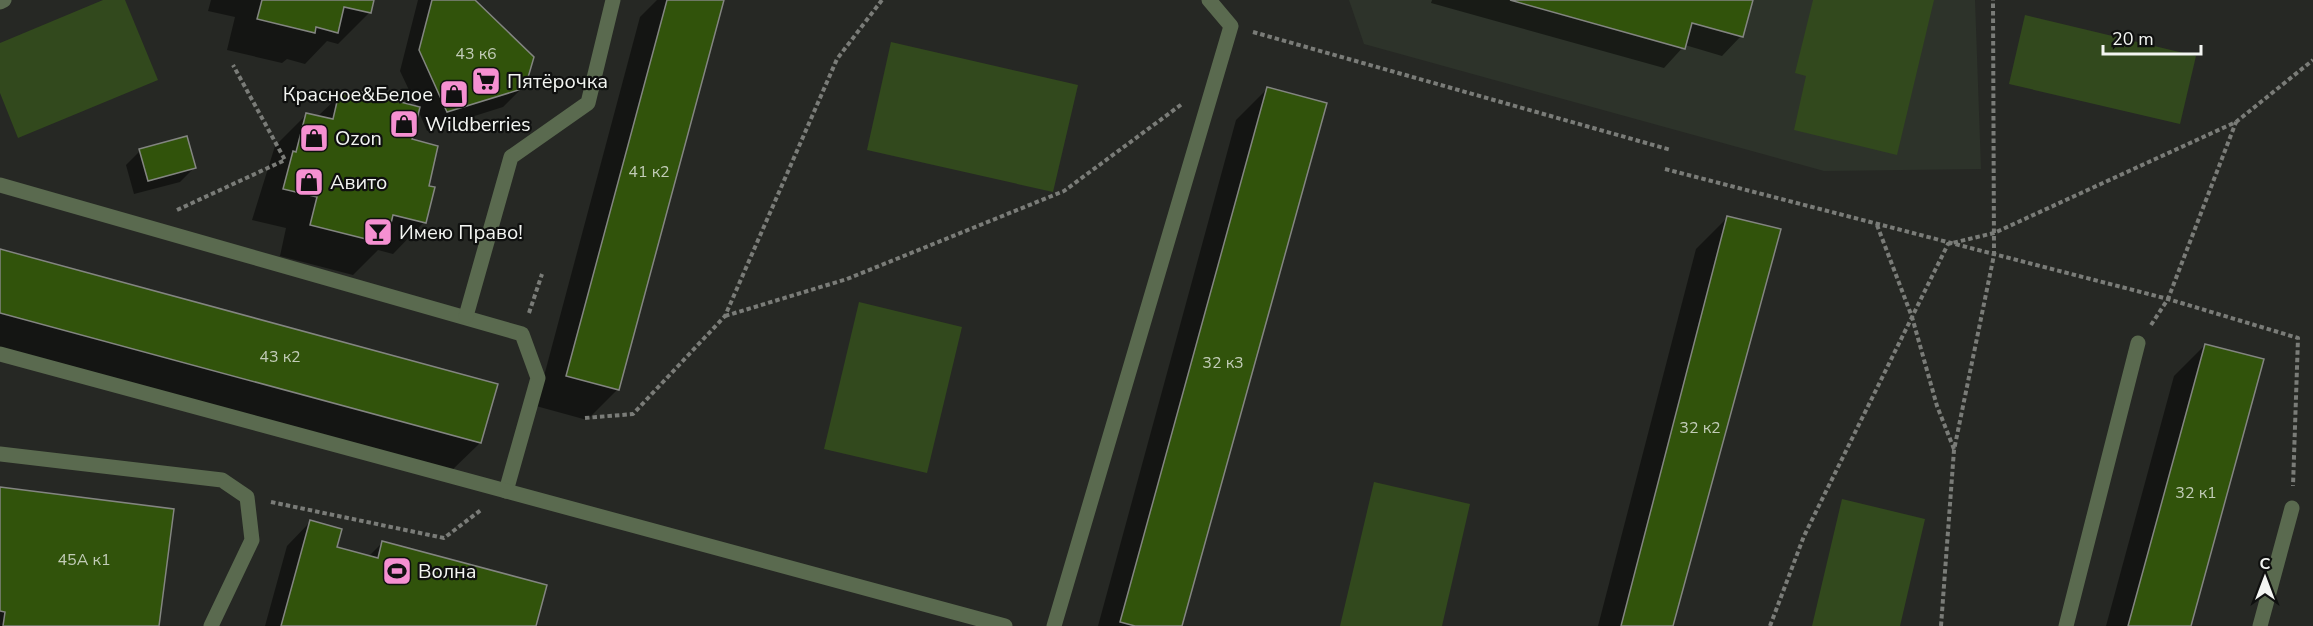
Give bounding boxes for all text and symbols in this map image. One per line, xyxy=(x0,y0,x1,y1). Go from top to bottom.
scale bar xyxy=(2103,18,2200,56)
text: 20 m xyxy=(2112,27,2154,51)
house number: 43 к6 xyxy=(455,43,497,65)
supermarket icon: Пятёрочка xyxy=(470,65,502,97)
place label: Пятёрочка xyxy=(507,68,608,95)
shop icon: Красное&Белое xyxy=(438,78,470,110)
place label: Красное&Белое xyxy=(283,81,433,108)
shop icon: Wildberries xyxy=(388,108,420,140)
place label: Wildberries xyxy=(425,111,531,138)
shop icon: Ozon xyxy=(298,122,330,154)
place label: Ozon xyxy=(335,125,382,152)
house number: 41 к2 xyxy=(628,161,670,183)
shop icon: Авито xyxy=(293,166,325,198)
place label: Авито xyxy=(330,169,387,196)
bar icon: Имею Право! xyxy=(362,216,394,248)
place label: Имею Право! xyxy=(399,219,523,246)
house number: 43 к2 xyxy=(259,346,301,368)
house number: 32 к3 xyxy=(1202,352,1244,374)
house number: 32 к2 xyxy=(1679,417,1721,439)
house number: 32 к1 xyxy=(2175,482,2217,504)
north arrow xyxy=(2235,548,2295,608)
house number: 45А к1 xyxy=(58,549,111,571)
text: С xyxy=(2260,553,2271,575)
sports icon: Волна xyxy=(381,555,413,587)
place label: Волна xyxy=(418,558,477,585)

